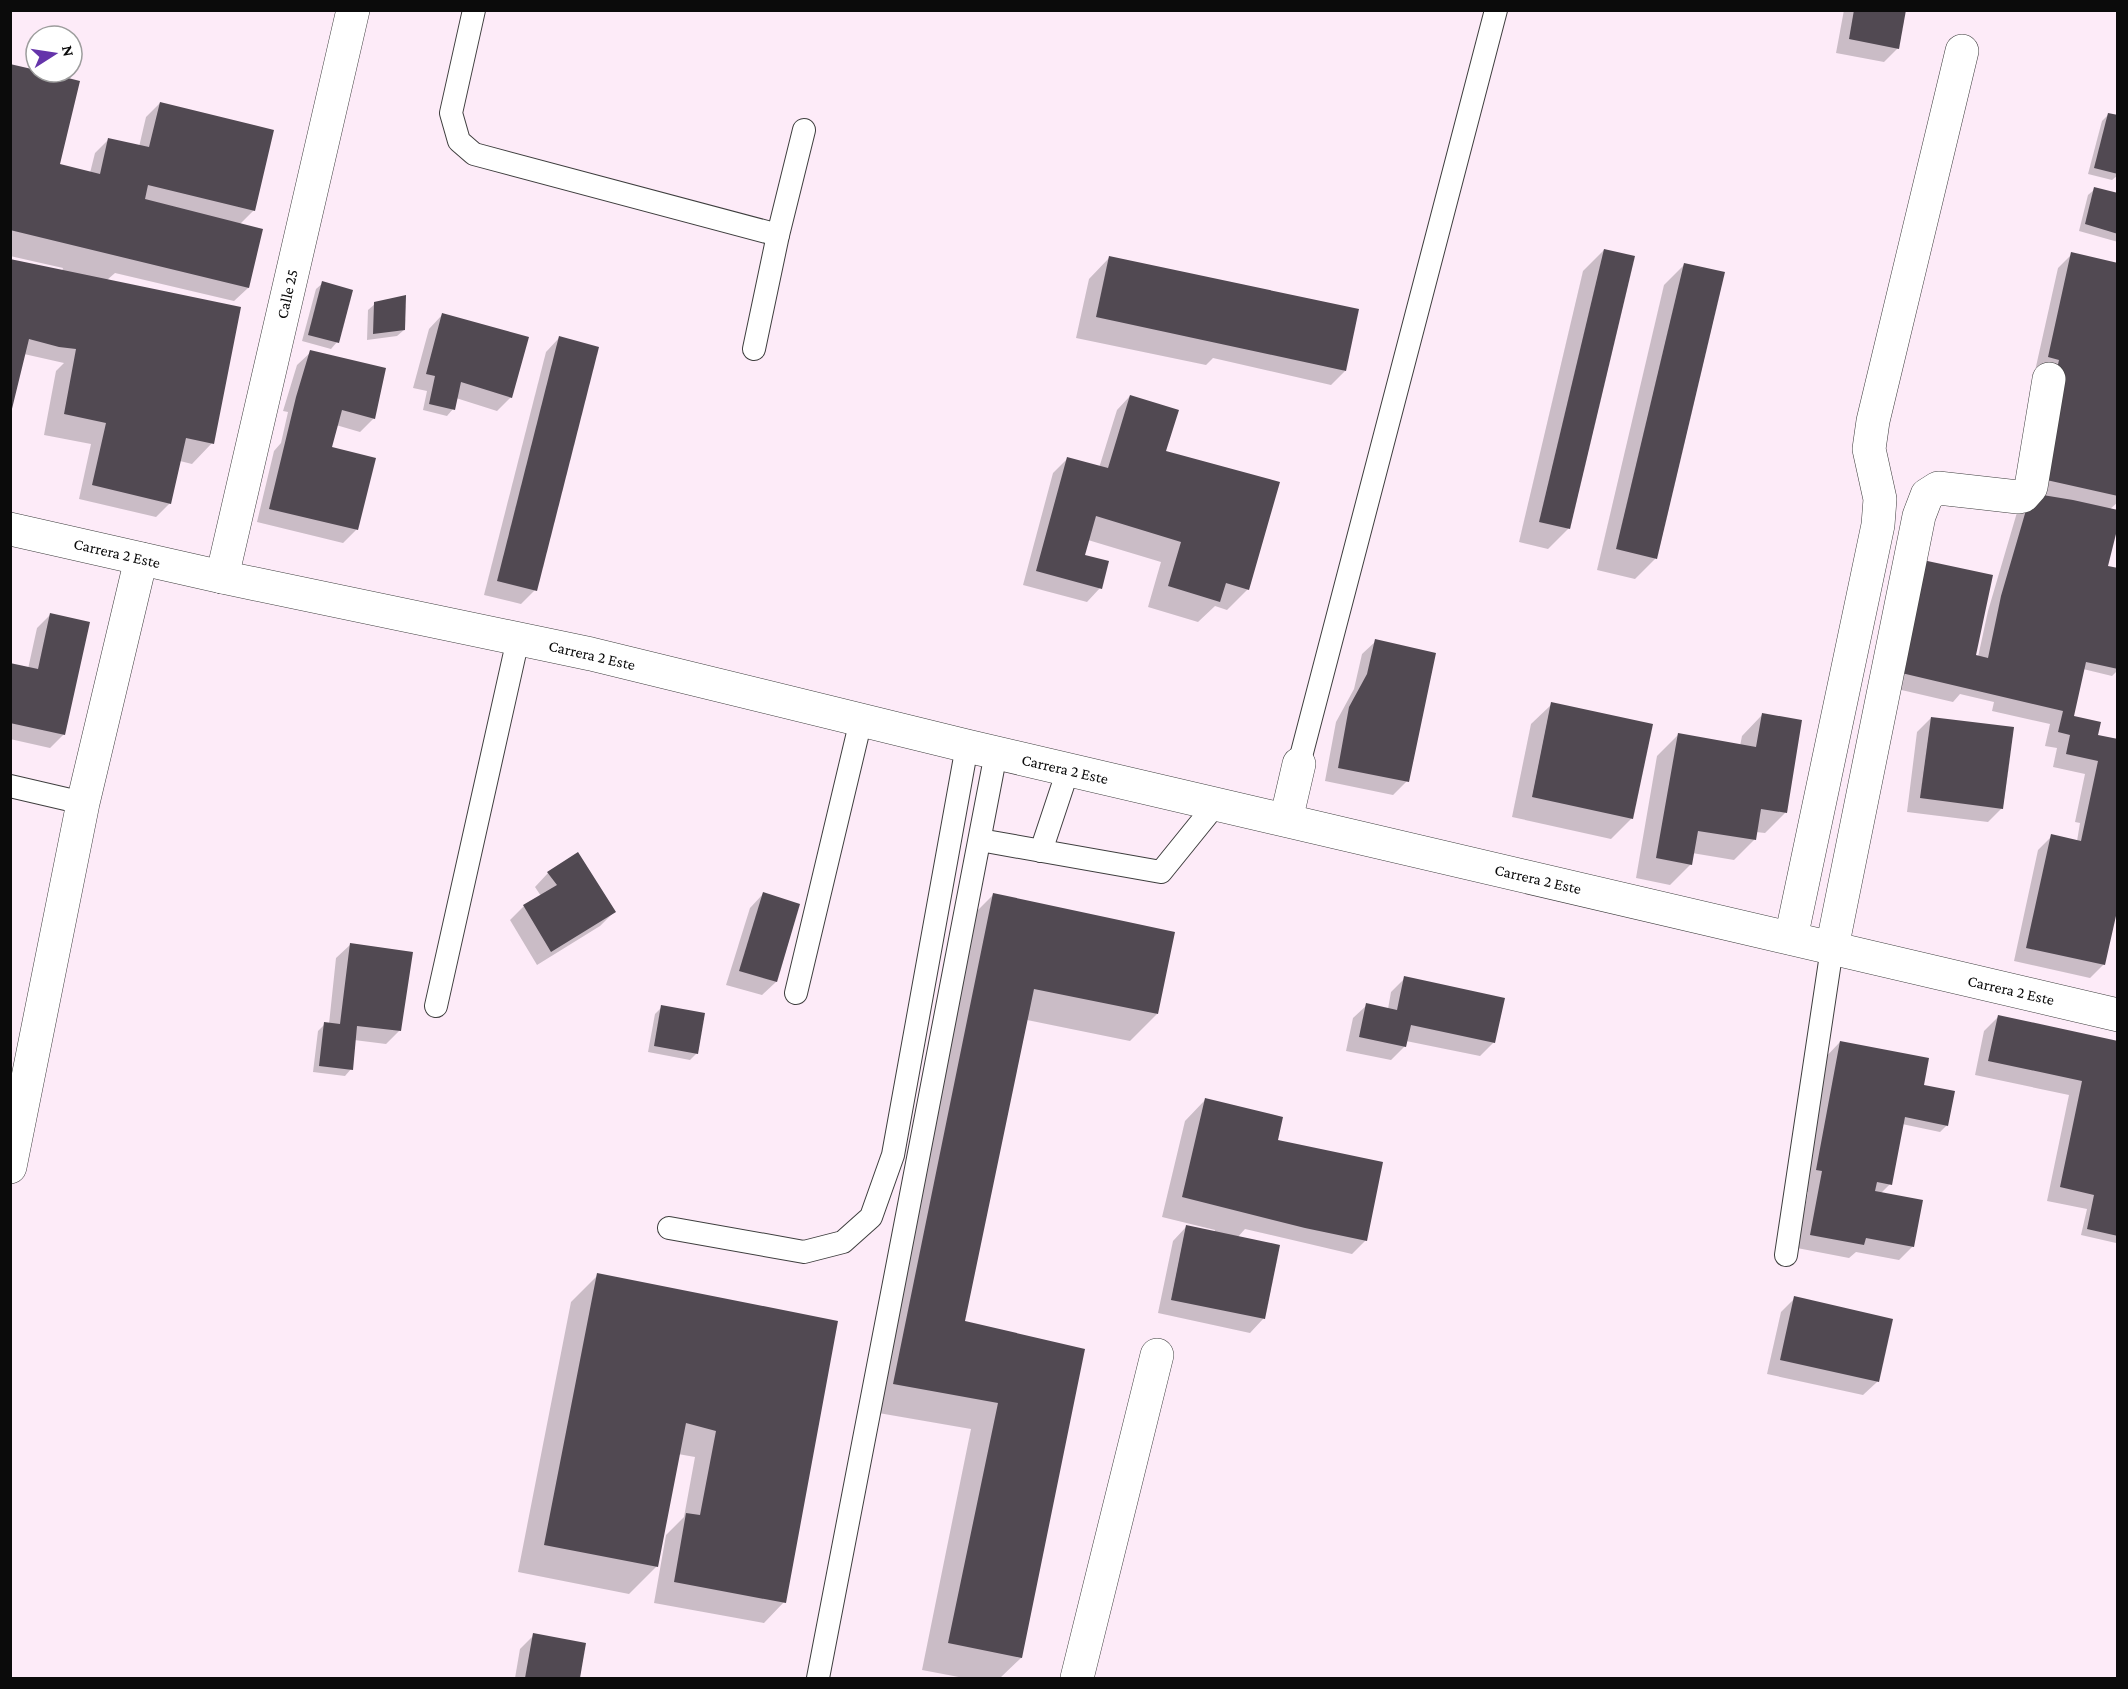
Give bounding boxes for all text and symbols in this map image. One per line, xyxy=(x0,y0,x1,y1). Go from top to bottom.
north arrow xyxy=(24,24,84,84)
text: N xyxy=(59,44,78,58)
street label: Calle 25 xyxy=(273,268,301,320)
street label: Carrera 2 Este xyxy=(72,535,162,571)
street label: Carrera 2 Este xyxy=(547,637,637,673)
street label: Carrera 2 Este xyxy=(1020,751,1110,787)
street label: Carrera 2 Este xyxy=(1493,861,1583,897)
street label: Carrera 2 Este xyxy=(1966,972,2056,1008)

